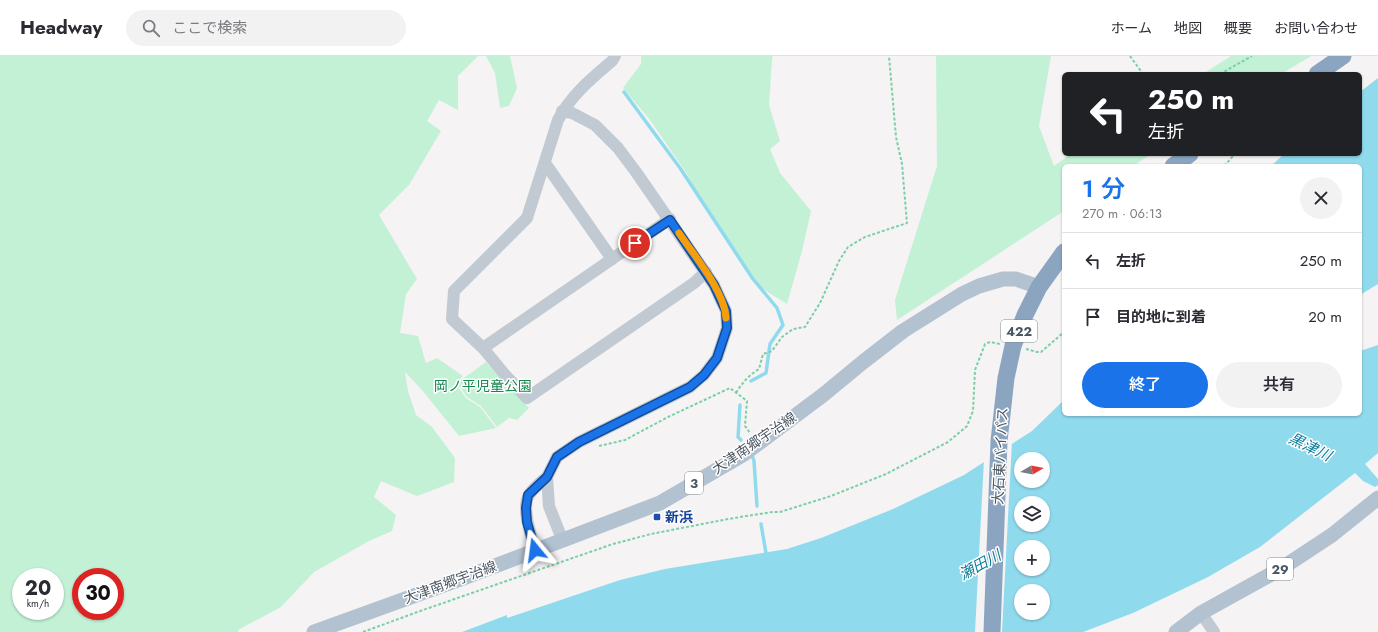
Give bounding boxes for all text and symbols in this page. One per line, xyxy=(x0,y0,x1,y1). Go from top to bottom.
search box xyxy=(126,10,406,46)
text: Headway xyxy=(20,14,102,41)
icon: search xyxy=(140,17,162,39)
text: ここで検索 xyxy=(172,17,247,39)
text: ホーム xyxy=(1110,18,1152,38)
text: 地図 xyxy=(1174,18,1202,38)
text: 概要 xyxy=(1224,18,1252,38)
text: お問い合わせ xyxy=(1274,18,1358,38)
text: 250 m xyxy=(1148,79,1234,120)
icon: left xyxy=(1082,88,1134,140)
text: 左折 xyxy=(1148,119,1184,145)
text: 1 分 xyxy=(1082,171,1125,206)
button: close xyxy=(1300,177,1342,219)
text: 270 m · 06:13 xyxy=(1082,204,1162,223)
pin xyxy=(618,226,652,260)
icon: arrive xyxy=(624,232,646,254)
icon: left xyxy=(1082,250,1104,272)
text: 左折 xyxy=(1116,250,1146,272)
text: 250 m xyxy=(1300,250,1342,272)
icon: arrive xyxy=(1082,306,1104,328)
text: 目的地に到着 xyxy=(1116,306,1206,328)
text: 20 m xyxy=(1308,306,1342,328)
road number: 422 xyxy=(1001,320,1037,342)
button: 終了 xyxy=(1082,362,1208,408)
button: 共有 xyxy=(1216,362,1342,408)
park label: 岡ノ平児童公園 xyxy=(434,376,532,396)
street label: 大津南郷宇治線 xyxy=(708,407,800,479)
street label: 大石東バイパス xyxy=(987,407,1013,505)
water label: 黒津川 xyxy=(1285,427,1337,468)
north arrow xyxy=(1014,452,1050,488)
map controls xyxy=(1014,452,1050,620)
road number: 3 xyxy=(685,472,703,494)
button: layers xyxy=(1014,496,1050,532)
place label: 新浜 xyxy=(665,507,693,527)
marker: 新浜 xyxy=(652,512,662,522)
position arrow xyxy=(514,529,556,571)
button: + xyxy=(1014,540,1050,576)
water label: 瀬田川 xyxy=(955,544,1007,586)
street label: 大津南郷宇治線 xyxy=(401,556,499,608)
road number: 29 xyxy=(1267,558,1293,580)
speed limit sign: 30 xyxy=(72,568,124,620)
text: 20 xyxy=(25,574,51,603)
button: − xyxy=(1014,584,1050,620)
text: km/h xyxy=(27,596,49,611)

